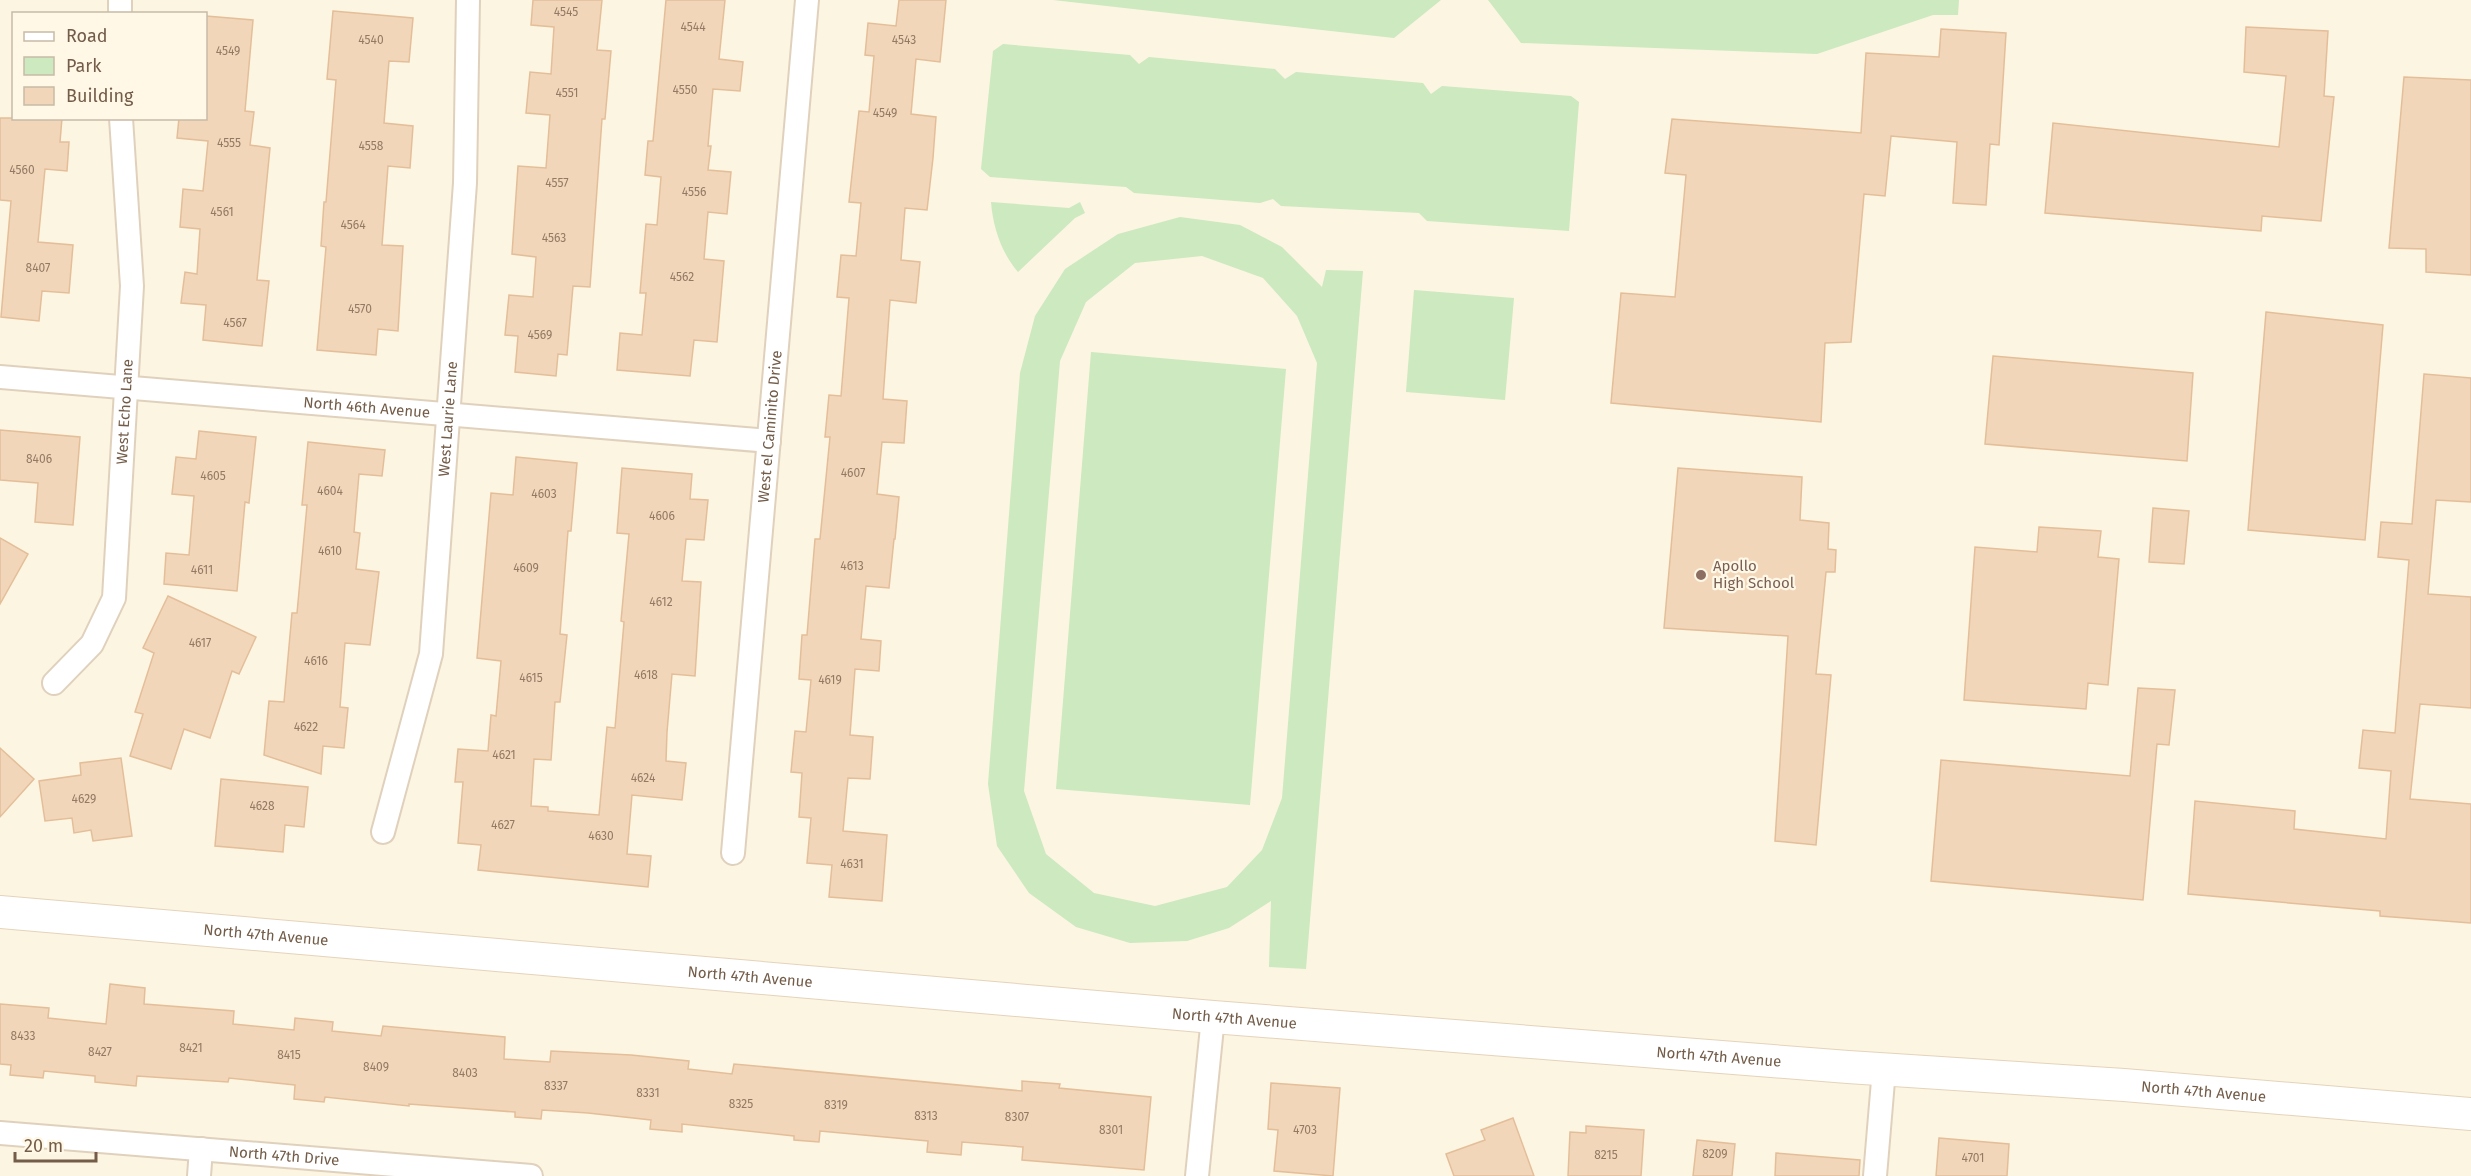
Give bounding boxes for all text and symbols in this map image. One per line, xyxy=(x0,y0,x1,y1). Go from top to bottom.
house number: 4545 xyxy=(554,5,578,19)
legend xyxy=(12,12,207,120)
house number: 4544 xyxy=(680,20,706,34)
text: Road xyxy=(66,25,108,47)
house number: 4540 xyxy=(358,33,384,47)
house number: 4543 xyxy=(892,33,916,47)
house number: 4549 xyxy=(216,44,240,58)
text: Park xyxy=(66,55,102,77)
house number: 4550 xyxy=(673,83,698,97)
text: Building xyxy=(66,85,134,107)
house number: 4551 xyxy=(556,86,578,100)
house number: 4549 xyxy=(873,106,897,120)
house number: 4555 xyxy=(217,136,241,150)
house number: 4558 xyxy=(359,139,384,153)
house number: 4560 xyxy=(9,163,35,177)
house number: 4557 xyxy=(545,176,569,190)
house number: 4556 xyxy=(682,185,706,199)
house number: 4561 xyxy=(210,205,234,219)
house number: 4564 xyxy=(340,218,366,232)
house number: 4563 xyxy=(542,231,566,245)
house number: 8407 xyxy=(26,261,50,275)
house number: 4562 xyxy=(670,270,694,284)
house number: 4570 xyxy=(348,302,372,316)
house number: 4567 xyxy=(223,316,247,330)
house number: 4569 xyxy=(528,328,552,342)
street label: West el Caminito Drive xyxy=(754,350,786,504)
street label: West Echo Lane xyxy=(113,358,137,465)
street label: West Laurie Lane xyxy=(435,361,461,477)
street label: North 46th Avenue xyxy=(303,393,431,422)
house number: 8406 xyxy=(26,452,52,466)
house number: 4607 xyxy=(841,466,865,480)
house number: 4605 xyxy=(200,469,226,483)
house number: 4604 xyxy=(317,484,344,498)
house number: 4603 xyxy=(531,487,557,501)
house number: 4606 xyxy=(649,509,675,523)
house number: 4610 xyxy=(318,544,342,558)
place label: Apollo High School xyxy=(1713,557,1795,592)
house number: 4613 xyxy=(840,559,864,573)
house number: 4609 xyxy=(513,561,539,575)
house number: 4611 xyxy=(191,563,213,577)
marker: Apollo High School xyxy=(1694,568,1708,582)
house number: 4612 xyxy=(649,595,673,609)
house number: 4617 xyxy=(189,636,211,650)
house number: 4616 xyxy=(304,654,328,668)
house number: 4618 xyxy=(634,668,658,682)
house number: 4615 xyxy=(519,671,543,685)
house number: 4619 xyxy=(818,673,842,687)
house number: 4622 xyxy=(294,720,318,734)
house number: 4621 xyxy=(492,748,516,762)
house number: 4624 xyxy=(631,771,656,785)
house number: 4629 xyxy=(72,792,96,806)
house number: 4628 xyxy=(249,799,275,813)
house number: 4627 xyxy=(491,818,515,832)
house number: 4630 xyxy=(588,829,614,843)
house number: 4631 xyxy=(840,857,864,871)
street label: North 47th Avenue xyxy=(203,921,329,949)
street label: North 47th Avenue xyxy=(687,963,813,991)
street label: North 47th Avenue xyxy=(1171,1004,1298,1033)
house number: 8433 xyxy=(11,1029,35,1043)
house number: 8421 xyxy=(179,1041,203,1055)
street label: North 47th Avenue xyxy=(1656,1043,1782,1071)
house number: 8427 xyxy=(88,1045,112,1059)
house number: 8415 xyxy=(277,1048,301,1062)
house number: 8409 xyxy=(363,1060,389,1074)
house number: 8403 xyxy=(452,1066,478,1080)
street label: North 47th Avenue xyxy=(2140,1077,2267,1106)
house number: 8337 xyxy=(544,1079,568,1093)
house number: 8331 xyxy=(636,1086,660,1100)
house number: 8325 xyxy=(729,1097,753,1111)
house number: 8319 xyxy=(824,1098,848,1112)
house number: 8313 xyxy=(914,1109,938,1123)
house number: 8307 xyxy=(1005,1110,1029,1124)
house number: 8301 xyxy=(1099,1123,1123,1137)
house number: 4703 xyxy=(1293,1123,1317,1137)
scale bar xyxy=(15,1125,96,1163)
text: 20 m xyxy=(24,1135,63,1157)
street label: North 47th Drive xyxy=(228,1143,340,1169)
house number: 8209 xyxy=(1702,1147,1728,1161)
house number: 8215 xyxy=(1594,1148,1618,1162)
house number: 4701 xyxy=(1962,1151,1984,1165)

